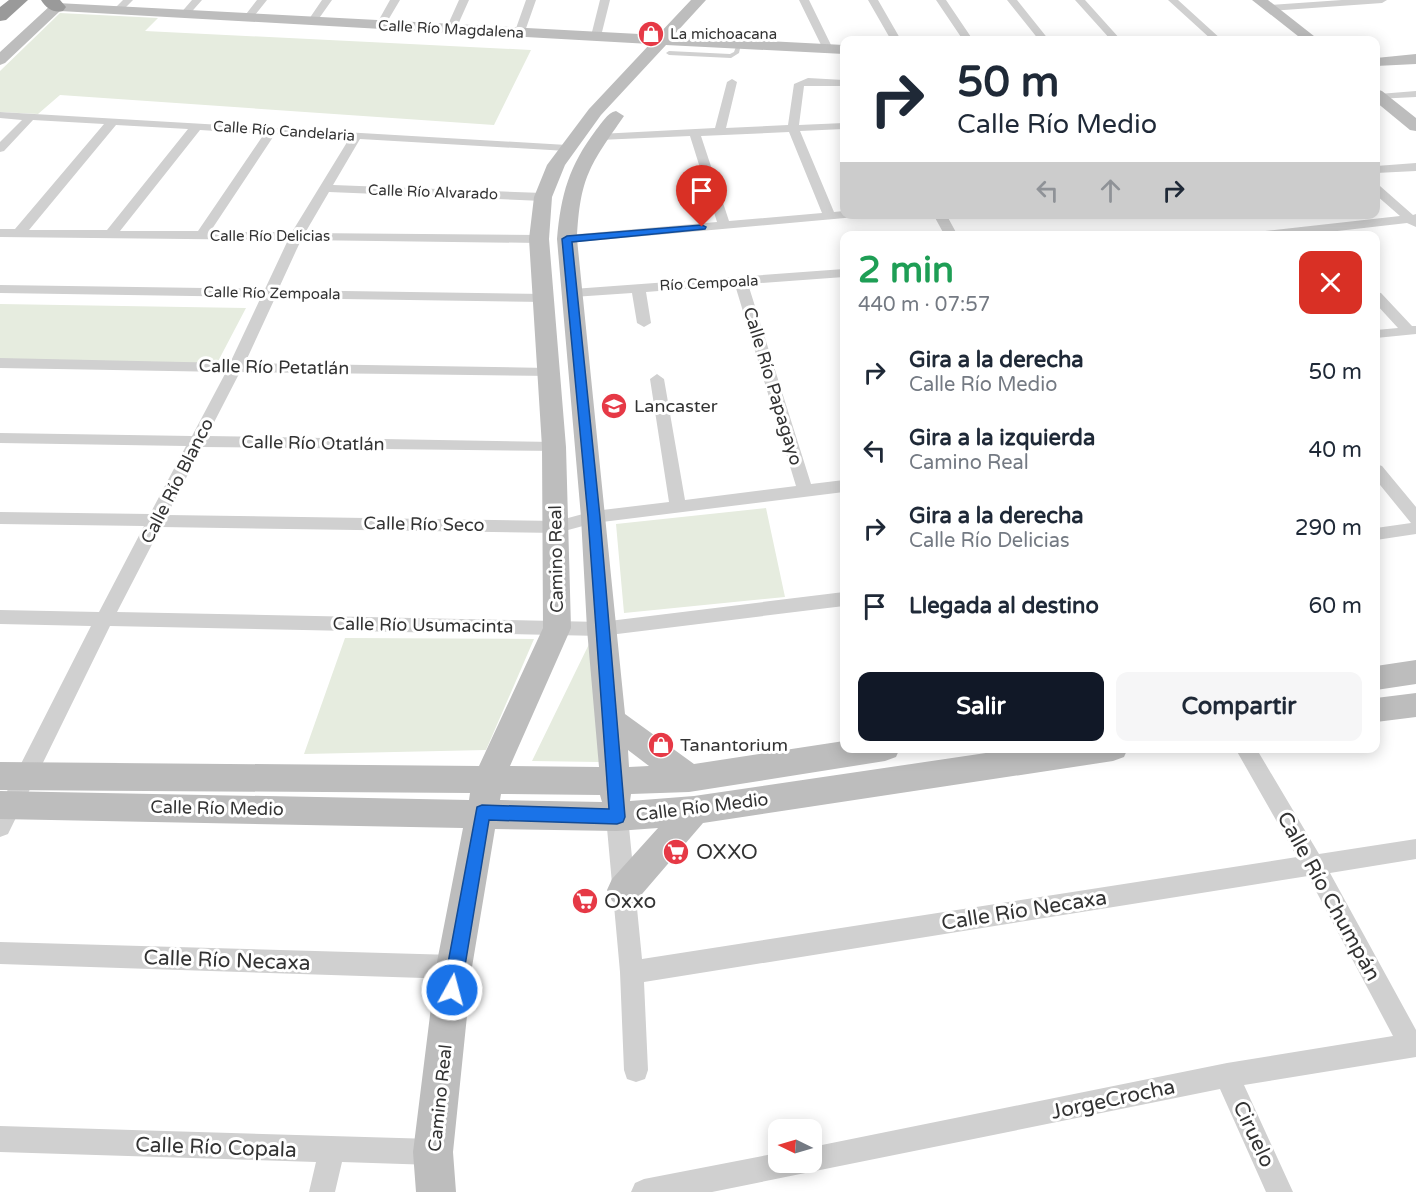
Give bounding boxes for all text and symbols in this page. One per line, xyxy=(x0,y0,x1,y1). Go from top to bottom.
street label: Calle Río Magdalena xyxy=(378,16,524,42)
shop icon: La michoacana xyxy=(636,19,666,49)
place label: La michoacana xyxy=(670,25,777,43)
text: 50 m xyxy=(957,57,1059,108)
icon: right xyxy=(858,60,936,138)
text: Calle Río Medio xyxy=(957,108,1157,141)
street label: Calle Río Candelaria xyxy=(212,117,356,145)
pin xyxy=(676,165,727,227)
icon: arrive xyxy=(685,174,718,207)
icon: left xyxy=(1031,174,1064,207)
icon: ahead xyxy=(1094,174,1127,207)
icon: right xyxy=(1157,174,1190,207)
street label: Calle Río Alvarado xyxy=(368,181,498,203)
street label: Calle Río Delicias xyxy=(210,227,330,245)
text: 2 min xyxy=(858,249,954,292)
button: close xyxy=(1299,251,1362,314)
street label: Río Cempoala xyxy=(659,271,759,295)
street label: Calle Río Zempoala xyxy=(203,283,341,303)
text: 440 m · 07:57 xyxy=(858,293,990,317)
street label: Calle Río Papagayo xyxy=(738,304,808,468)
text: Gira a la derecha xyxy=(909,347,1084,373)
street label: Calle Río Petatlán xyxy=(199,355,349,379)
icon: right xyxy=(858,356,891,389)
text: 50 m xyxy=(1308,359,1362,385)
text: Calle Río Medio xyxy=(909,373,1057,397)
school or university icon: Lancaster xyxy=(599,391,629,421)
place label: Lancaster xyxy=(634,395,718,417)
street label: Calle Río Blanco xyxy=(136,415,218,547)
text: Gira a la izquierda xyxy=(909,425,1095,451)
street label: Calle Río Otatlán xyxy=(241,431,385,455)
icon: left xyxy=(858,434,891,467)
text: 40 m xyxy=(1308,437,1362,463)
text: Camino Real xyxy=(909,451,1029,475)
text: Gira a la derecha xyxy=(909,503,1084,529)
street label: Camino Real xyxy=(544,505,568,613)
street label: Calle Río Seco xyxy=(363,512,485,536)
icon: right xyxy=(858,512,891,545)
text: 290 m xyxy=(1295,515,1362,541)
text: Calle Río Delicias xyxy=(909,529,1070,553)
icon: arrive xyxy=(858,590,891,623)
text: Llegada al destino xyxy=(909,593,1099,619)
text: 60 m xyxy=(1308,593,1362,619)
street label: Calle Río Usumacinta xyxy=(332,612,514,638)
button: Salir xyxy=(858,672,1104,741)
button: Compartir xyxy=(1116,672,1362,741)
shop icon: Tanantorium xyxy=(646,730,676,760)
place label: Tanantorium xyxy=(680,734,788,756)
street label: Calle Río Medio xyxy=(634,788,770,826)
street label: Calle Río Medio xyxy=(150,796,284,820)
street label: Calle Río Chumpán xyxy=(1272,807,1386,985)
supermarket icon: OXXO xyxy=(661,837,691,867)
place label: OXXO xyxy=(696,840,758,865)
street label: Calle Río Necaxa xyxy=(940,885,1109,936)
supermarket icon: Oxxo xyxy=(570,886,600,916)
place label: Oxxo xyxy=(604,889,656,914)
street label: Calle Río Necaxa xyxy=(143,945,311,976)
position arrow xyxy=(420,958,484,1022)
street label: Camino Real xyxy=(423,1043,457,1153)
street label: JorgeCrocha xyxy=(1049,1074,1177,1125)
street label: Ciruelo xyxy=(1227,1097,1280,1171)
north arrow xyxy=(768,1119,822,1173)
map controls xyxy=(768,1119,822,1173)
street label: Calle Río Copala xyxy=(135,1132,297,1163)

